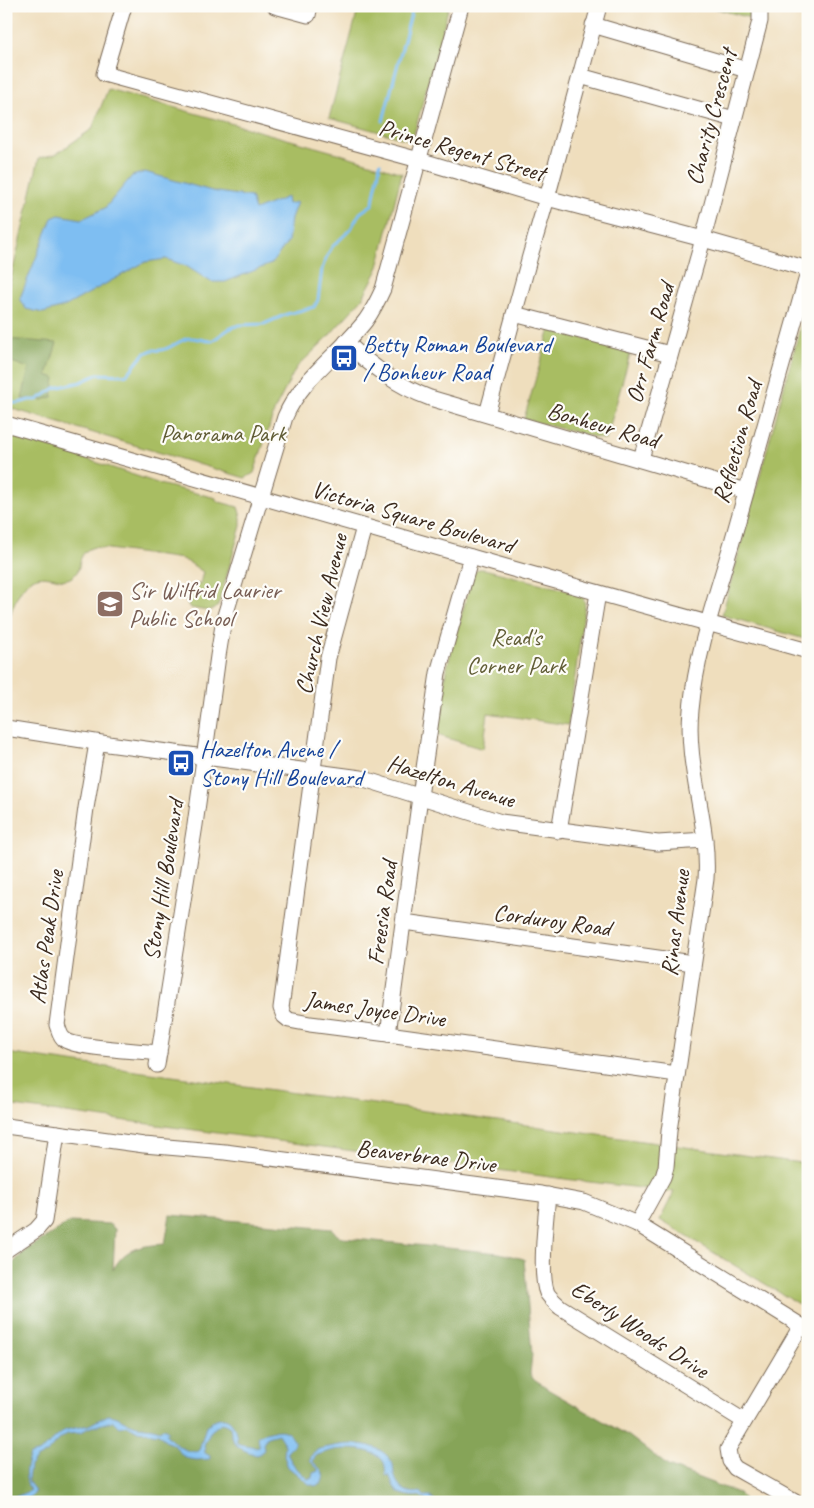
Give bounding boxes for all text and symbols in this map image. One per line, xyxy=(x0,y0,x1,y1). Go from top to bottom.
street label: Charity Crescent xyxy=(679,43,744,188)
street label: Prince Regent Street xyxy=(376,112,551,189)
street label: Orr Farm Road xyxy=(619,276,682,406)
place label: Betty Roman Boulevard / Bonheur Road xyxy=(363,329,555,387)
bus stop icon: Betty Roman Boulevard / Bonheur Road xyxy=(329,343,359,373)
street label: Reflection Road xyxy=(705,374,770,507)
street label: Bonheur Road xyxy=(544,395,665,456)
park label: Panorama Park xyxy=(160,418,288,448)
street label: Victoria Square Boulevard xyxy=(308,474,521,561)
street label: Church View Avenue xyxy=(288,529,354,697)
place label: Sir Wilfrid Laurier Public School xyxy=(129,575,283,633)
school or university icon: Sir Wilfrid Laurier Public School xyxy=(95,589,125,619)
park label: Read's Corner Park xyxy=(467,622,568,680)
place label: Hazelton Avene / Stony Hill Boulevard xyxy=(200,734,366,792)
street label: Hazelton Avenue xyxy=(384,747,520,815)
bus stop icon: Hazelton Avene / Stony Hill Boulevard xyxy=(166,748,196,778)
street label: Stony Hill Boulevard xyxy=(135,794,191,963)
street label: Freesia Road xyxy=(360,856,405,967)
street label: Atlas Peak Drive xyxy=(22,866,71,1006)
street label: Rinas Avenue xyxy=(654,866,697,978)
street label: Corduroy Road xyxy=(491,897,616,944)
street label: James Joyce Drive xyxy=(302,984,449,1034)
street label: Beaverbrae Drive xyxy=(355,1133,500,1180)
street label: Eberly Woods Drive xyxy=(566,1273,716,1386)

